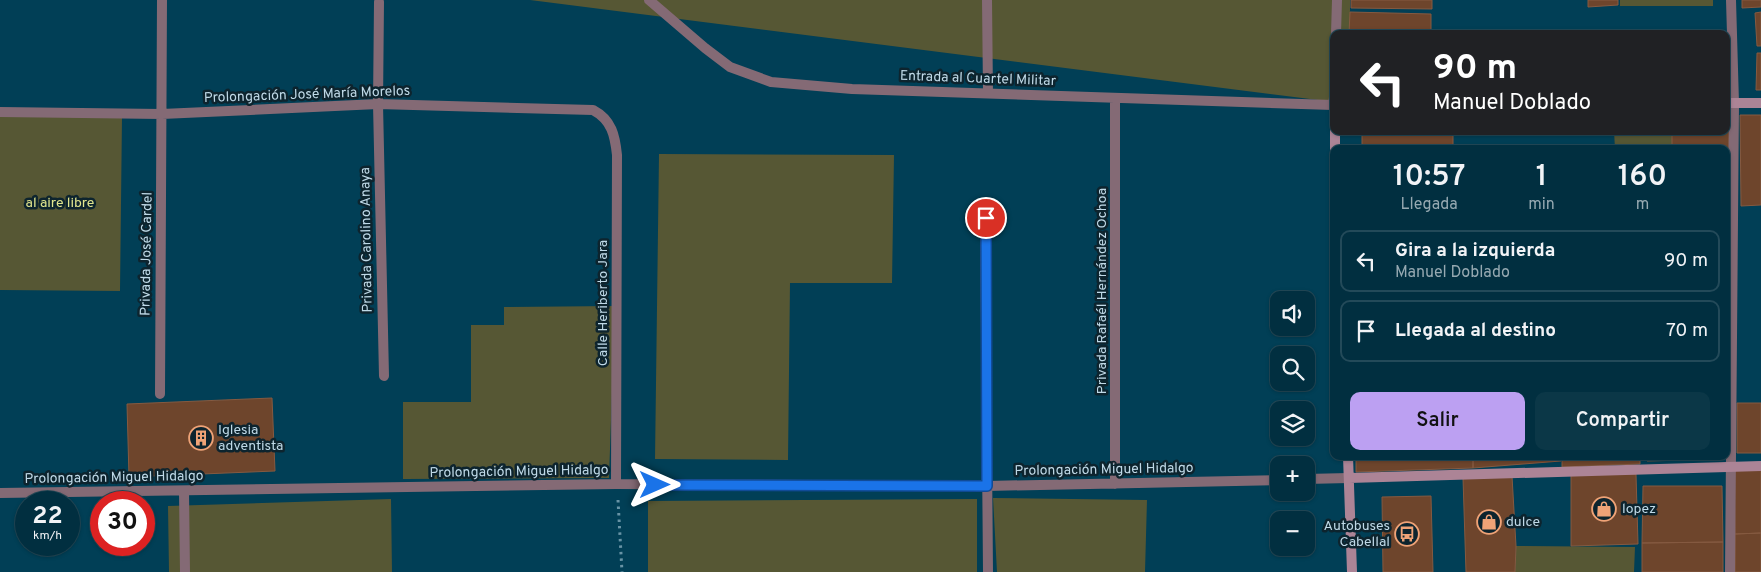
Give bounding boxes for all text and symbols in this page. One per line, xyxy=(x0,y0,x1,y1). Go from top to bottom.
text: 90 m xyxy=(1433,47,1517,91)
icon: left xyxy=(1350,50,1415,115)
street label: Entrada al Cuartel Militar xyxy=(900,68,1057,90)
street label: Prolongación José María Morelos xyxy=(204,83,410,107)
text: Manuel Doblado xyxy=(1433,90,1591,117)
text: 10:57 xyxy=(1393,159,1465,196)
text: 1 xyxy=(1536,159,1547,196)
text: 160 xyxy=(1618,159,1667,196)
street label: Privada Carolino Anaya xyxy=(357,167,377,313)
street label: Privada Rafaél Hernández Ochoa xyxy=(1094,188,1111,394)
street label: Privada José Cardel xyxy=(137,192,157,316)
park label: al aire libre xyxy=(26,195,94,212)
text: Llegada xyxy=(1401,195,1458,215)
text: min xyxy=(1528,195,1555,215)
text: m xyxy=(1636,195,1649,215)
pin xyxy=(965,197,1007,239)
icon: arrive xyxy=(972,204,1000,232)
text: Gira a la izquierda xyxy=(1395,239,1555,263)
street label: Calle Heriberto Jara xyxy=(595,240,612,366)
icon: left xyxy=(1352,247,1380,275)
text: 90 m xyxy=(1664,249,1708,273)
text: Manuel Doblado xyxy=(1395,263,1510,283)
map controls xyxy=(1270,291,1315,556)
button: sound xyxy=(1270,291,1315,336)
icon: arrive xyxy=(1352,317,1380,345)
text: Llegada al destino xyxy=(1395,319,1556,343)
text: 70 m xyxy=(1666,319,1708,343)
button: search xyxy=(1270,346,1315,391)
button: Salir xyxy=(1350,392,1525,450)
button: Compartir xyxy=(1535,392,1710,450)
button: layers xyxy=(1270,401,1315,446)
place label: Iglesia adventista xyxy=(218,422,283,455)
building icon: Iglesia adventista xyxy=(188,425,214,451)
button: + xyxy=(1270,456,1315,501)
position arrow xyxy=(628,458,680,510)
street label: Prolongación Miguel Hidalgo xyxy=(1014,460,1194,480)
street label: Prolongación Miguel Hidalgo xyxy=(429,462,609,482)
street label: Prolongación Miguel Hidalgo xyxy=(24,468,204,488)
speed limit sign: 30 xyxy=(90,491,155,556)
shop icon: lopez xyxy=(1591,496,1617,522)
text: 22 xyxy=(32,501,63,533)
place label: lopez xyxy=(1622,501,1656,518)
shop icon: dulce xyxy=(1476,509,1502,535)
button: − xyxy=(1270,511,1315,556)
place label: dulce xyxy=(1506,514,1540,531)
place label: Autobuses Cabellal xyxy=(1324,518,1390,551)
bus stop icon: Autobuses Cabellal xyxy=(1394,521,1420,547)
text: km/h xyxy=(33,528,62,544)

